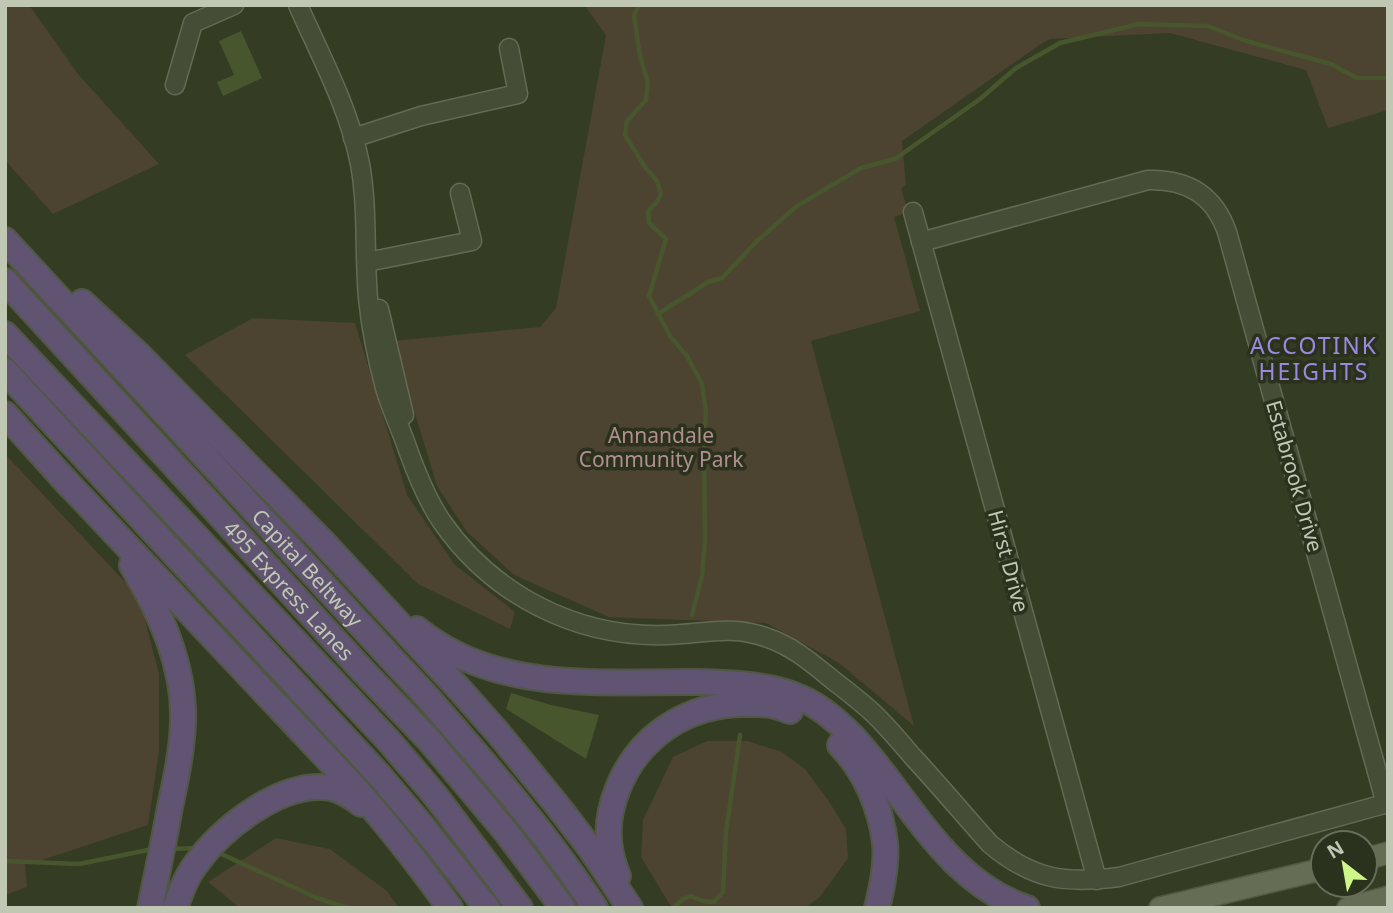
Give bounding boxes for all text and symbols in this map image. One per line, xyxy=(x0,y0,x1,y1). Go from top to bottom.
district label: ACCOTINK HEIGHTS xyxy=(1250,329,1378,387)
street label: Estabrook Drive xyxy=(1260,397,1330,555)
park label: Annandale Community Park xyxy=(579,421,744,473)
street label: Capital Beltway xyxy=(246,503,369,633)
street label: Hirst Drive xyxy=(982,507,1036,615)
street label: 495 Express Lanes xyxy=(218,514,360,666)
north arrow xyxy=(1309,829,1379,899)
text: N xyxy=(1322,834,1349,865)

